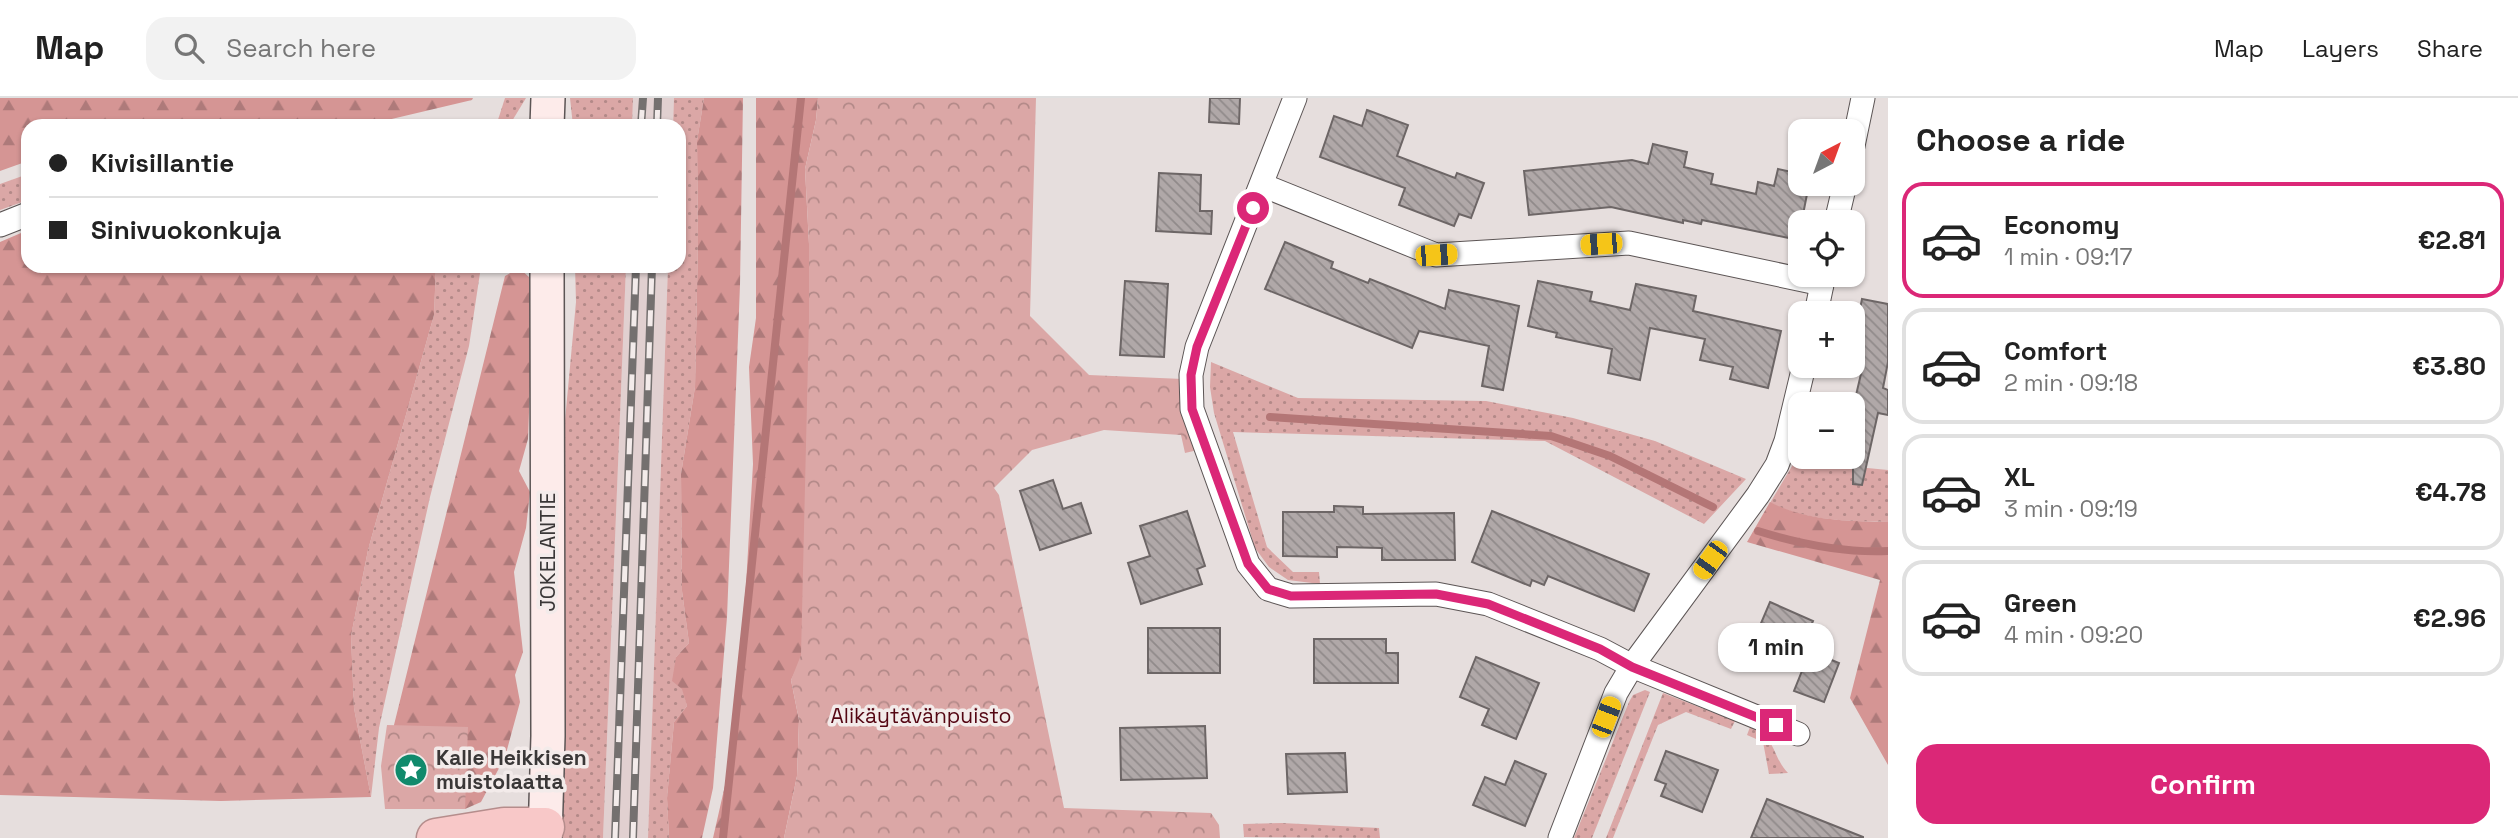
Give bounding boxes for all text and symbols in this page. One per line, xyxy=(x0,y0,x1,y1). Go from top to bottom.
search box xyxy=(146,17,636,80)
text: Map xyxy=(35,27,104,69)
icon: search xyxy=(170,29,208,67)
text: Search here xyxy=(226,31,376,65)
text: Map xyxy=(2214,33,2264,64)
text: Layers xyxy=(2302,33,2379,64)
text: Share xyxy=(2417,33,2483,64)
north arrow xyxy=(1788,119,1866,196)
map controls xyxy=(1788,119,1865,469)
text: Choose a ride xyxy=(1916,120,2126,160)
text: Kivisillantie xyxy=(91,146,234,180)
route start xyxy=(1237,192,1269,224)
text: Economy xyxy=(2004,208,2120,242)
icon: car xyxy=(1920,209,1983,272)
button: locate xyxy=(1788,210,1865,287)
text: Sinivuokonkuja xyxy=(91,213,281,247)
text: €2.81 xyxy=(2418,223,2486,257)
car xyxy=(1580,232,1623,256)
text: 1 min · 09:17 xyxy=(2004,242,2132,272)
car xyxy=(1415,243,1458,267)
button: + xyxy=(1788,301,1865,378)
text: Comfort xyxy=(2004,334,2107,368)
icon: car xyxy=(1920,335,1983,398)
text: €3.80 xyxy=(2412,349,2486,383)
text: 2 min · 09:18 xyxy=(2004,368,2138,398)
button: − xyxy=(1788,392,1865,469)
text: XL xyxy=(2004,460,2035,494)
icon: car xyxy=(1920,461,1983,524)
text: €4.78 xyxy=(2415,475,2486,509)
street label: JOKELANTIE xyxy=(534,493,561,611)
text: 3 min · 09:19 xyxy=(2004,494,2138,524)
car xyxy=(1690,537,1731,583)
text: Green xyxy=(2004,586,2077,620)
icon: car xyxy=(1920,587,1983,650)
text: €2.96 xyxy=(2413,601,2486,635)
text: 4 min · 09:20 xyxy=(2004,620,2143,650)
callout: 1 min xyxy=(1718,624,1834,672)
text: 1 min xyxy=(1748,632,1804,662)
car xyxy=(1589,694,1624,740)
park label: Alikäytävänpuisto xyxy=(831,702,1011,729)
route end xyxy=(1760,709,1792,741)
place label: Kalle Heikkisen muistolaatta xyxy=(436,744,587,795)
button: Confirm xyxy=(1916,744,2490,824)
place icon: Kalle Heikkisen muistolaatta xyxy=(392,751,430,789)

